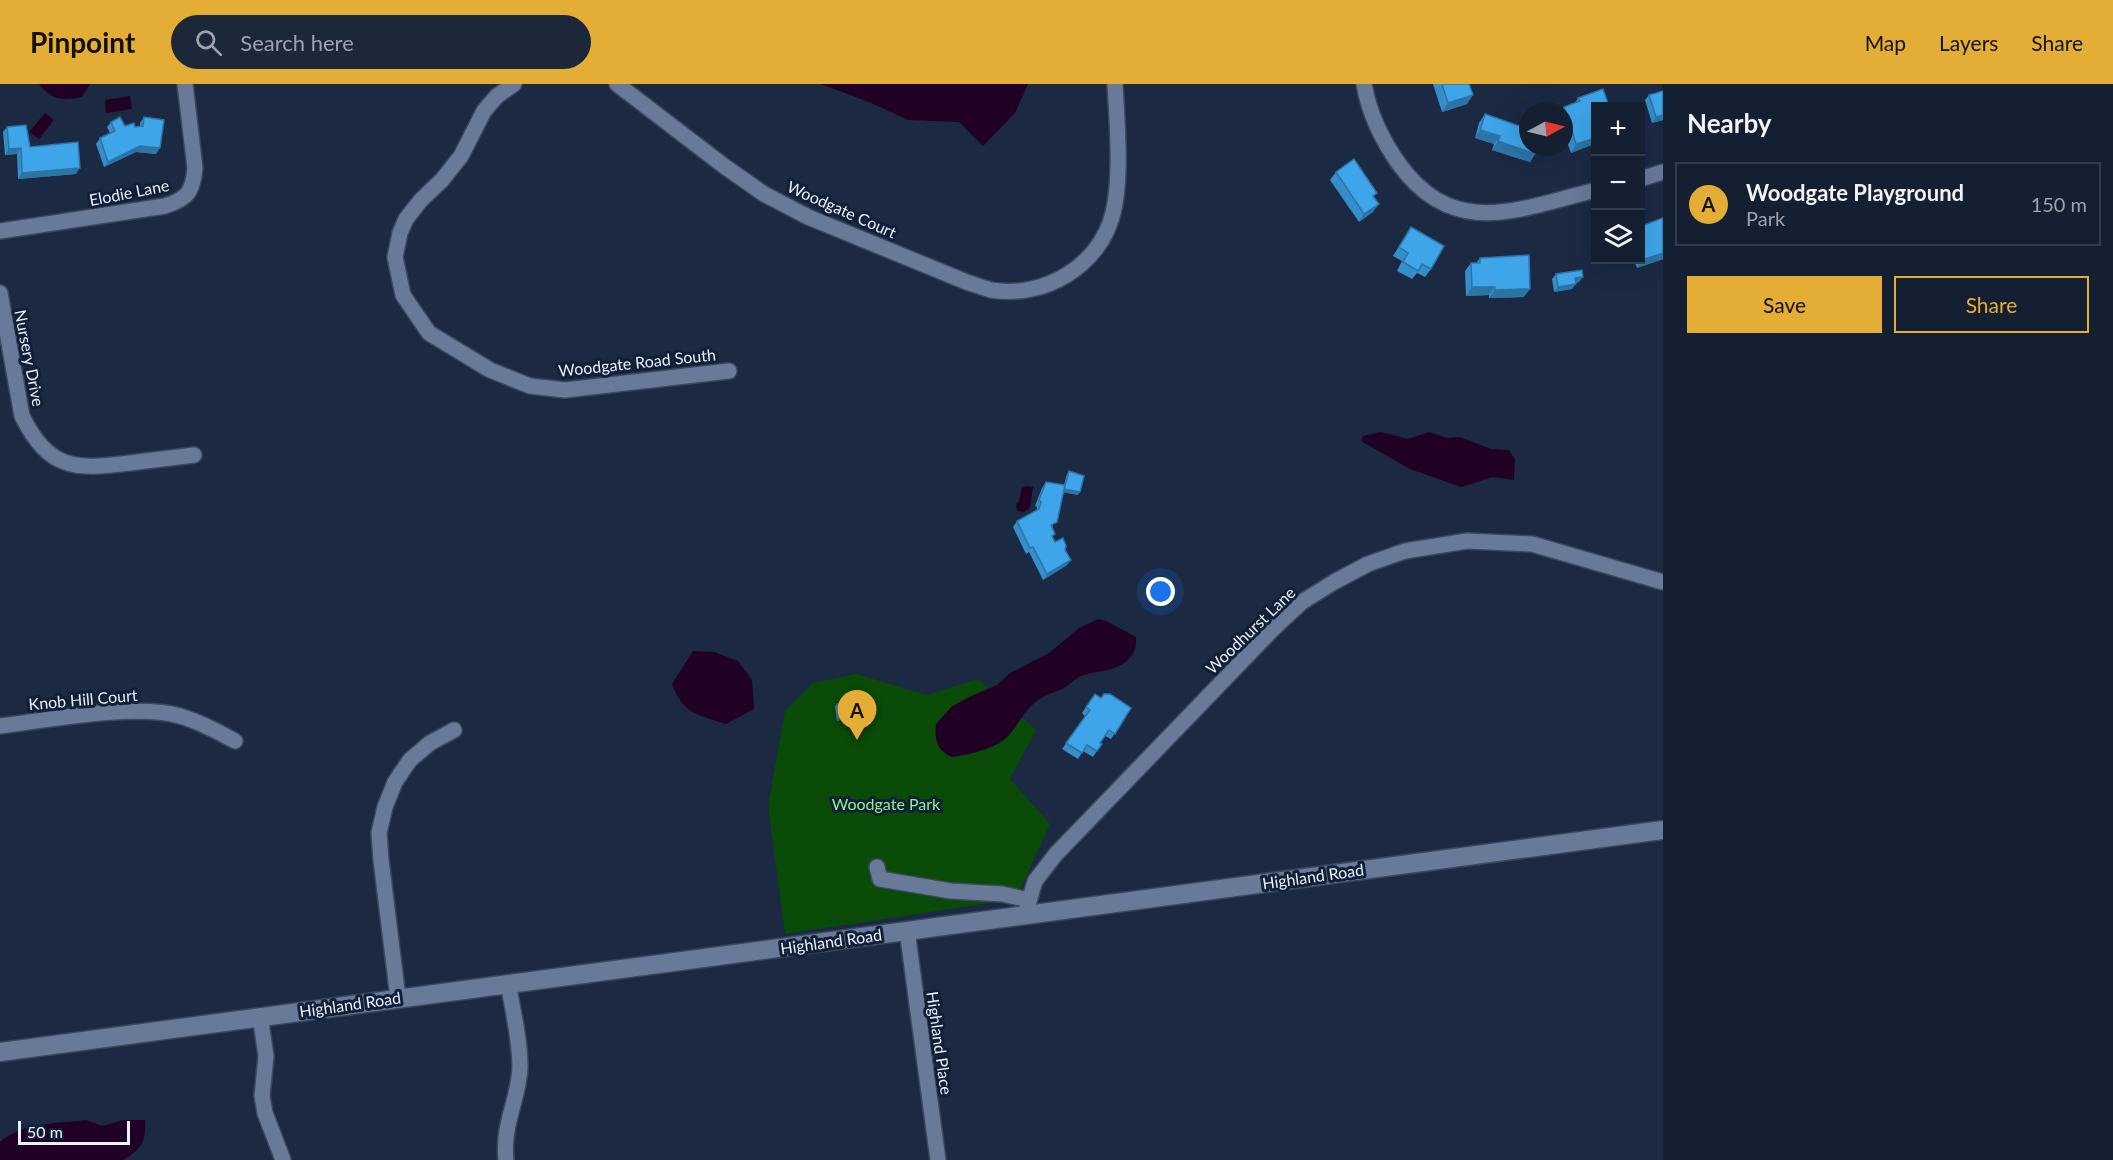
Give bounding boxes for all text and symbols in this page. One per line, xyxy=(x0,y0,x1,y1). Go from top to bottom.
search box xyxy=(171,15,591,69)
text: Pinpoint xyxy=(30,25,135,59)
icon: search xyxy=(192,26,225,59)
text: Search here xyxy=(240,29,354,56)
text: Map xyxy=(1865,30,1906,55)
text: Layers xyxy=(1939,30,1998,55)
text: Share xyxy=(2031,30,2083,55)
north arrow xyxy=(1519,102,1573,156)
map controls xyxy=(1591,102,1645,264)
button: + xyxy=(1591,102,1645,156)
text: Nearby xyxy=(1687,107,1772,139)
button: − xyxy=(1591,156,1645,210)
street label: Elodie Lane xyxy=(87,175,171,209)
street label: Woodgate Court xyxy=(785,176,900,242)
text: Woodgate Playground xyxy=(1746,179,1964,206)
text: A xyxy=(1702,192,1715,216)
text: 150 m xyxy=(2031,192,2087,216)
text: Park xyxy=(1746,206,1785,230)
button: layers xyxy=(1591,210,1645,264)
button: Save xyxy=(1687,276,1882,333)
button: Share xyxy=(1894,276,2089,333)
street label: Nursery Drive xyxy=(11,308,49,408)
street label: Woodgate Road South xyxy=(557,344,717,380)
your location xyxy=(1146,577,1175,606)
street label: Woodhurst Lane xyxy=(1201,583,1299,677)
street label: Knob Hill Court xyxy=(28,685,139,713)
pin: A xyxy=(838,690,876,740)
park label: Woodgate Park xyxy=(832,794,941,813)
street label: Highland Road xyxy=(1261,859,1365,893)
street label: Highland Road xyxy=(779,924,883,958)
street label: Highland Road xyxy=(298,987,402,1021)
street label: Highland Place xyxy=(923,990,957,1096)
scale bar xyxy=(18,1118,130,1146)
text: 50 m xyxy=(27,1122,63,1141)

